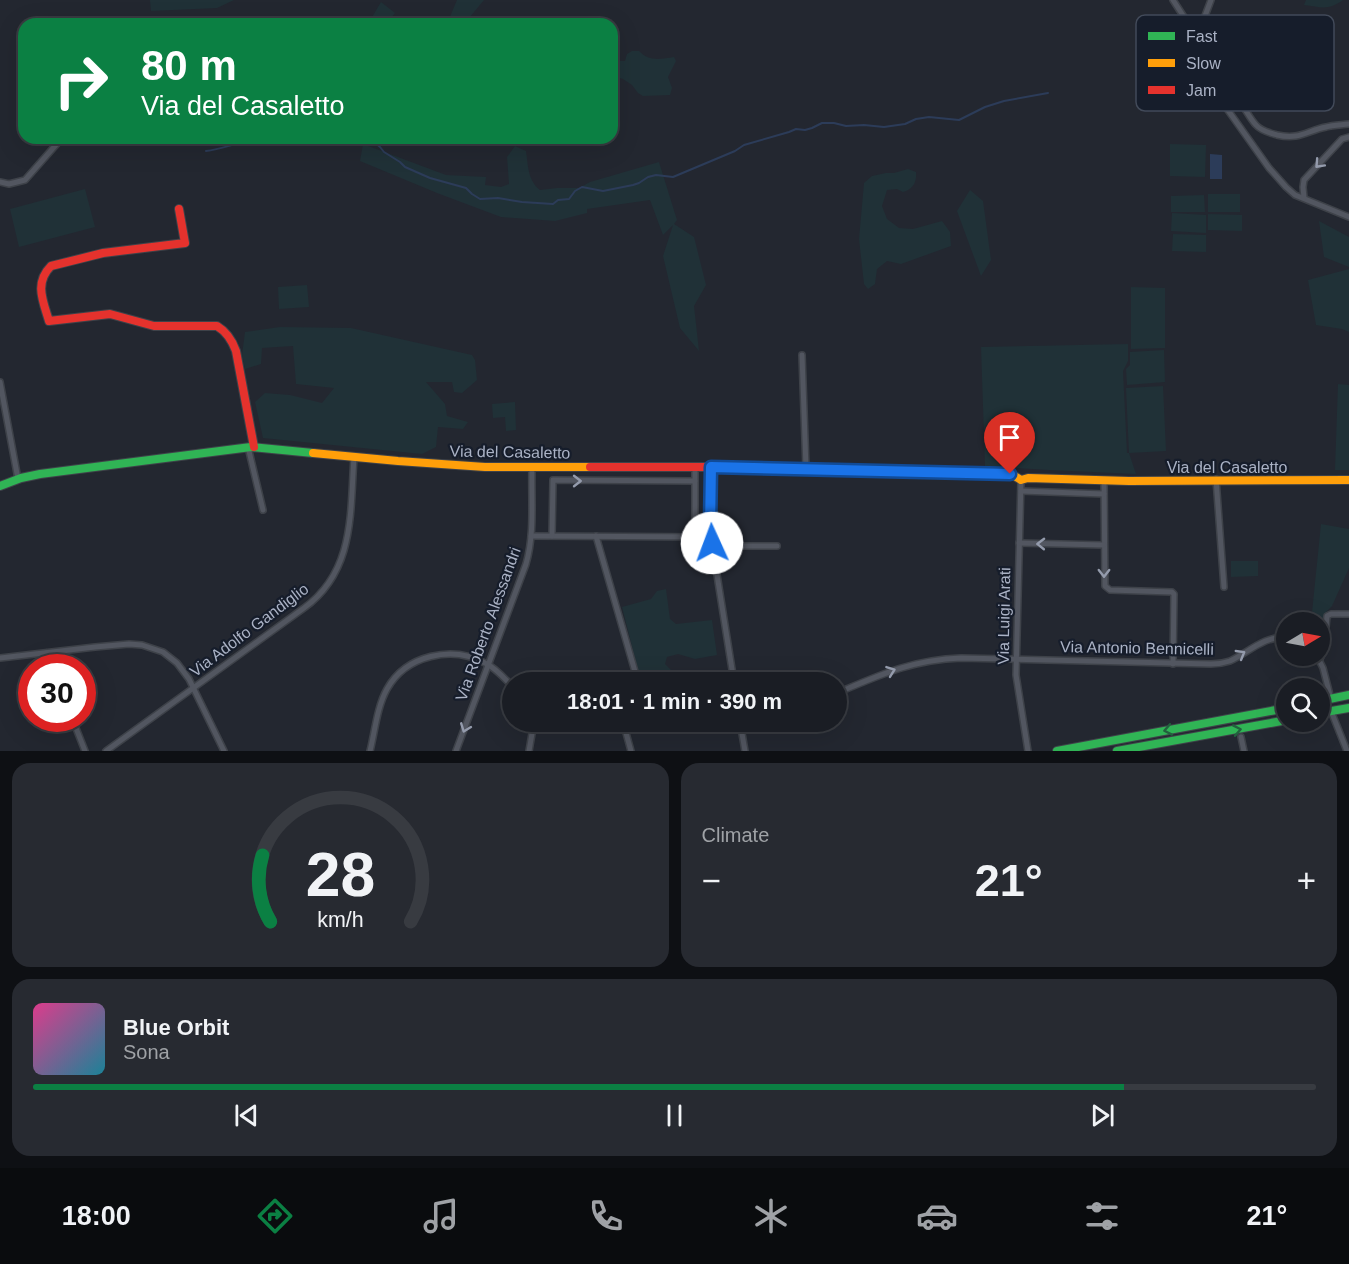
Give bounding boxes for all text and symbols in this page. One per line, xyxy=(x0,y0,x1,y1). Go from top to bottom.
legend xyxy=(1136,15,1334,111)
text: Fast xyxy=(1186,28,1218,45)
icon: right xyxy=(42,42,120,120)
text: 80 m xyxy=(141,42,237,89)
text: Slow xyxy=(1186,55,1221,72)
text: Jam xyxy=(1186,82,1216,99)
text: Via del Casaletto xyxy=(141,91,345,121)
one-way arrow xyxy=(1315,157,1326,167)
pin xyxy=(984,412,1035,474)
icon: arrive xyxy=(993,421,1026,454)
street label: Via del Casaletto xyxy=(450,442,571,462)
street label: Via del Casaletto xyxy=(1167,459,1287,476)
one-way arrow xyxy=(573,475,582,487)
position arrow xyxy=(680,511,744,575)
one-way arrow xyxy=(1036,538,1045,550)
street label: Via Roberto Alessandri xyxy=(452,545,524,703)
street label: Via Luigi Arati xyxy=(995,567,1013,665)
one-way arrow xyxy=(1098,569,1110,578)
street label: Via Adolfo Gandiglio xyxy=(186,580,312,680)
north arrow xyxy=(1276,612,1330,666)
map controls xyxy=(1276,612,1330,732)
street label: Via Antonio Bennicelli xyxy=(1060,638,1214,658)
one-way arrow xyxy=(1235,650,1245,662)
speed limit sign: 30 xyxy=(18,654,96,732)
one-way arrow xyxy=(885,665,896,678)
button: search xyxy=(1276,678,1330,732)
text: 18:01 · 1 min · 390 m xyxy=(567,689,782,714)
one-way arrow xyxy=(460,721,472,732)
one-way arrow xyxy=(1163,723,1173,736)
one-way arrow xyxy=(1232,724,1242,737)
text: Climate xyxy=(702,824,769,846)
text: 28 xyxy=(306,840,375,909)
text: 21° xyxy=(975,855,1043,906)
text: − xyxy=(702,862,721,899)
text: + xyxy=(1297,862,1316,899)
text: km/h xyxy=(317,908,363,932)
text: Blue Orbit xyxy=(123,1015,229,1040)
text: Sona xyxy=(123,1041,170,1063)
icon: previous xyxy=(230,1099,263,1132)
icon: pause xyxy=(658,1099,691,1132)
icon: next xyxy=(1086,1099,1119,1132)
icon: directions xyxy=(254,1195,296,1237)
icon: music xyxy=(420,1195,462,1237)
icon: phone xyxy=(585,1195,627,1237)
icon: climate xyxy=(750,1195,792,1237)
icon: car xyxy=(916,1195,958,1237)
icon: filters xyxy=(1081,1195,1123,1237)
text: 18:00 xyxy=(62,1201,131,1231)
text: 21° xyxy=(1246,1201,1287,1231)

